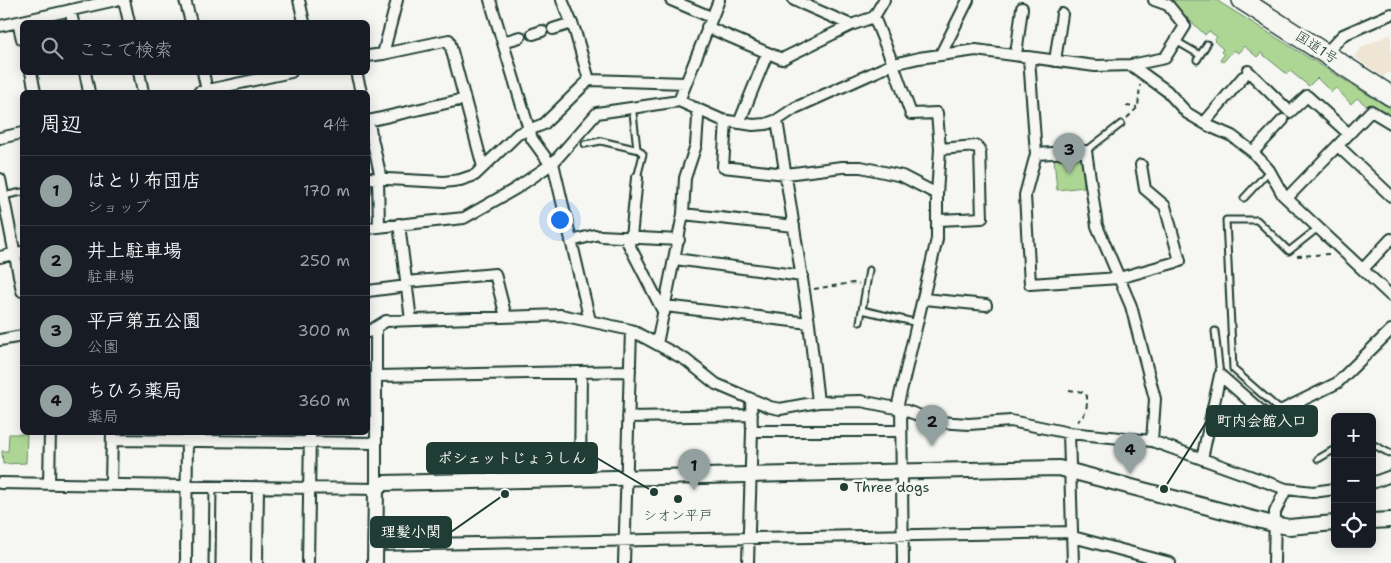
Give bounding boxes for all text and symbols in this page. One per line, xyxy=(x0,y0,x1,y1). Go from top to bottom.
search box xyxy=(20,20,370,75)
street label: 国道1号 xyxy=(1292,26,1342,68)
icon: search xyxy=(38,34,66,62)
text: ここで検索 xyxy=(78,37,173,62)
text: 周辺 xyxy=(40,110,82,138)
text: 4件 xyxy=(323,114,350,135)
pin: 3 xyxy=(1053,133,1085,174)
text: はとり布団店 xyxy=(87,168,201,193)
text: 1 xyxy=(52,180,60,201)
text: 170 m xyxy=(303,180,350,201)
text: ショップ xyxy=(87,196,150,217)
your location xyxy=(547,207,573,233)
text: 井上駐車場 xyxy=(87,238,182,263)
text: 2 xyxy=(50,250,62,271)
text: 250 m xyxy=(299,250,350,271)
text: 駐車場 xyxy=(87,266,135,287)
text: 平戸第五公園 xyxy=(87,308,201,333)
text: 3 xyxy=(50,320,62,341)
text: 300 m xyxy=(298,320,350,341)
text: 公園 xyxy=(87,336,119,357)
text: ちひろ薬局 xyxy=(87,378,182,403)
text: 4 xyxy=(50,390,62,411)
text: 360 m xyxy=(298,390,350,411)
pin: 2 xyxy=(916,405,948,446)
text: 薬局 xyxy=(87,406,119,427)
callout: 町内会館入口 xyxy=(1207,406,1317,436)
text: 町内会館入口 xyxy=(1217,411,1307,431)
map controls xyxy=(1331,413,1376,548)
button: + xyxy=(1331,413,1376,458)
pin: 4 xyxy=(1114,433,1146,474)
callout: ポシェットじょうしん xyxy=(427,443,597,473)
text: ポシェットじょうしん xyxy=(438,448,586,468)
pin: 1 xyxy=(678,449,710,490)
button: − xyxy=(1331,458,1376,503)
place label: Three dogs xyxy=(854,478,930,496)
marker: Three dogs xyxy=(838,481,850,493)
marker: シオン平戸 xyxy=(672,493,684,505)
button: locate xyxy=(1331,503,1376,548)
place label: シオン平戸 xyxy=(643,506,713,524)
callout: 理髪小関 xyxy=(371,517,451,547)
text: 理髪小関 xyxy=(381,522,441,542)

